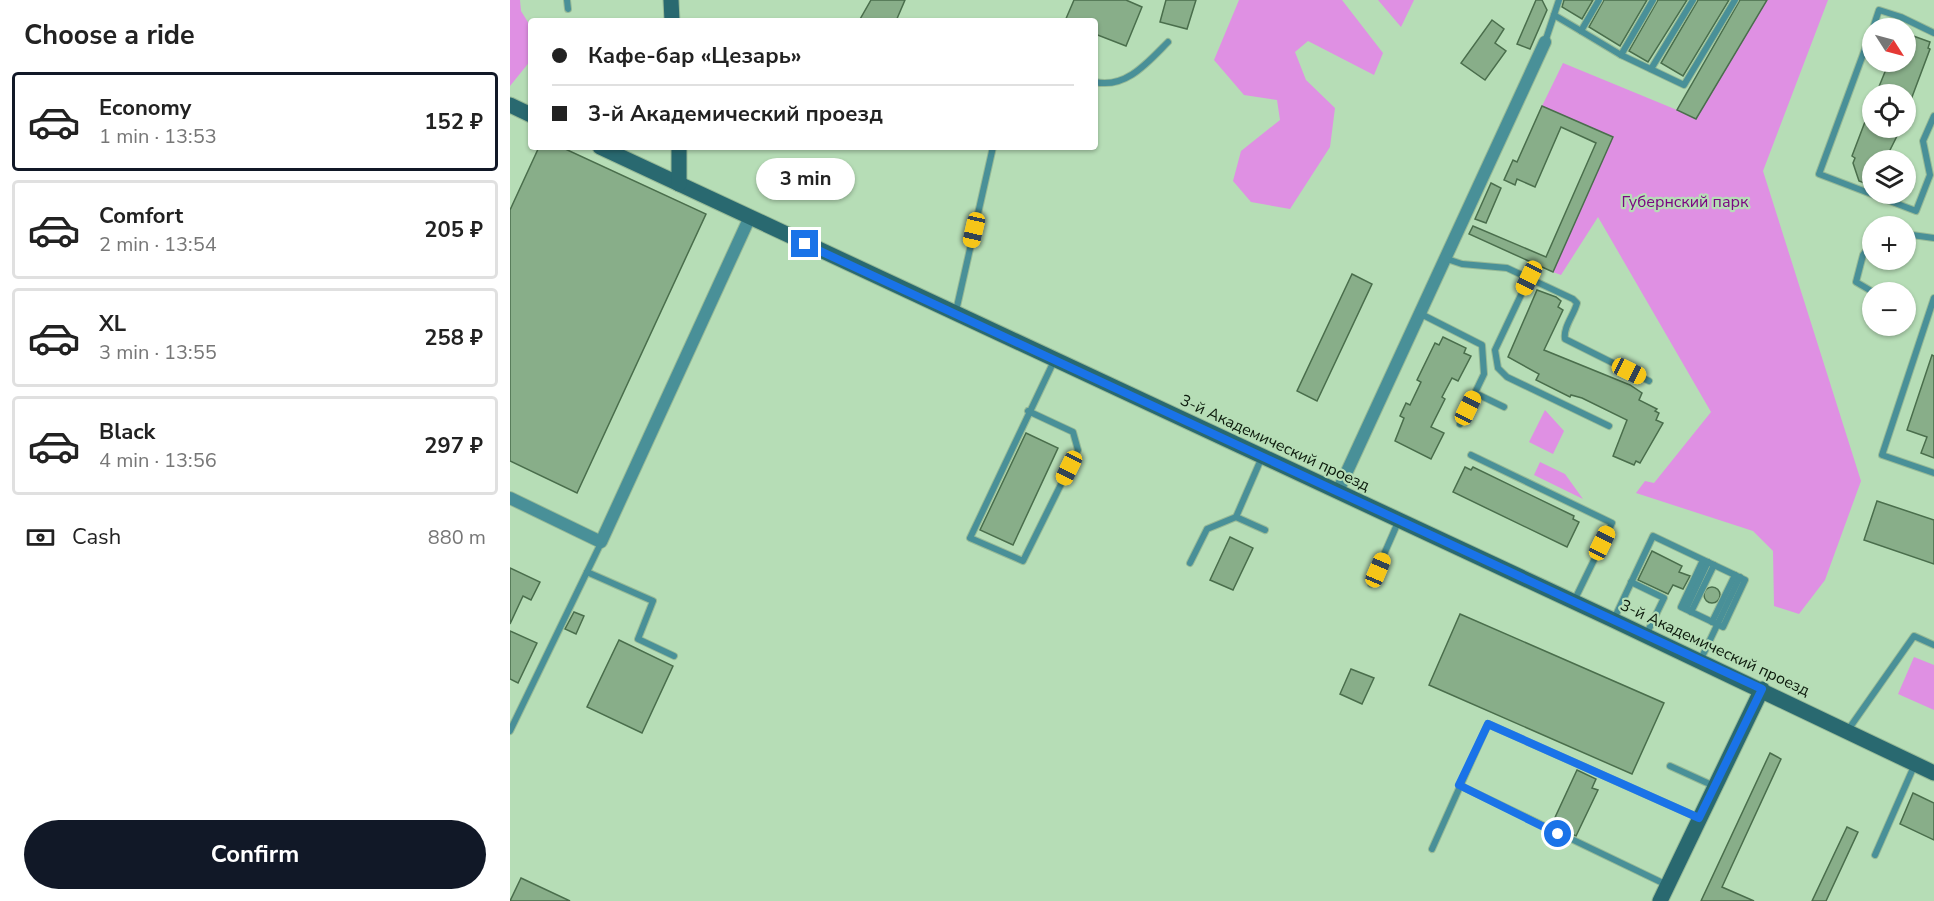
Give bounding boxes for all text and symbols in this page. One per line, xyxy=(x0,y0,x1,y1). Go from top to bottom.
text: Choose a ride xyxy=(24,17,195,54)
north arrow xyxy=(1862,18,1916,72)
map controls xyxy=(1862,18,1916,336)
text: Кафе-бар «Цезарь» xyxy=(588,41,802,71)
button: locate xyxy=(1862,84,1916,138)
text: Economy xyxy=(99,93,191,123)
icon: car xyxy=(27,95,81,149)
text: 3-й Академический проезд xyxy=(588,99,883,129)
text: 152 ₽ xyxy=(424,107,483,137)
text: 1 min · 13:53 xyxy=(99,123,217,150)
button: layers xyxy=(1862,150,1916,204)
callout: 3 min xyxy=(756,157,854,199)
text: 3 min xyxy=(780,165,831,192)
park label: Губернский парк xyxy=(1622,191,1749,213)
text: Comfort xyxy=(99,201,183,231)
icon: car xyxy=(27,203,81,257)
car xyxy=(961,210,987,250)
text: 205 ₽ xyxy=(424,215,483,245)
button: + xyxy=(1862,216,1916,270)
route end xyxy=(791,230,818,257)
text: 2 min · 13:54 xyxy=(99,231,217,258)
car xyxy=(1513,258,1545,298)
button: − xyxy=(1862,282,1916,336)
text: XL xyxy=(99,309,126,339)
icon: car xyxy=(27,311,81,365)
text: 258 ₽ xyxy=(424,323,483,353)
text: 3 min · 13:55 xyxy=(99,339,217,366)
car xyxy=(1609,355,1649,387)
car xyxy=(1452,388,1484,428)
street label: 3-й Академический проезд xyxy=(1177,389,1374,497)
text: Black xyxy=(99,417,155,447)
icon: car xyxy=(27,419,81,473)
text: 297 ₽ xyxy=(424,431,483,461)
text: 4 min · 13:56 xyxy=(99,447,217,474)
car xyxy=(1053,448,1085,488)
icon: cash xyxy=(24,521,57,554)
text: Cash xyxy=(72,522,121,552)
car xyxy=(1586,523,1618,563)
text: 880 m xyxy=(428,524,486,551)
car xyxy=(1363,550,1393,590)
street label: 3-й Академический проезд xyxy=(1617,594,1814,702)
button: Confirm xyxy=(24,820,486,889)
route start xyxy=(1544,820,1571,847)

